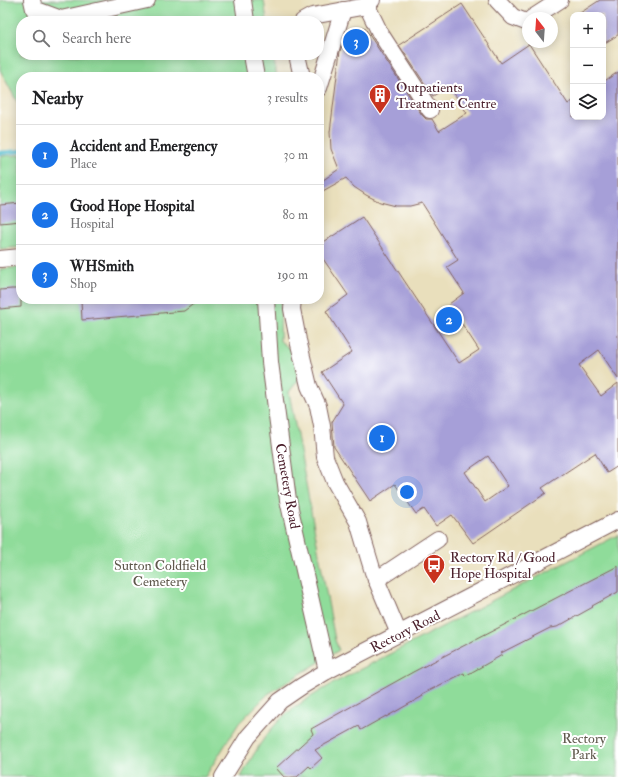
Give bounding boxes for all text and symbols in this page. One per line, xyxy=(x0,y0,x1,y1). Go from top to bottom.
north arrow xyxy=(522,12,558,48)
map controls xyxy=(570,12,606,120)
button: + xyxy=(570,12,606,48)
search box xyxy=(16,16,324,60)
icon: search xyxy=(30,27,52,49)
pin: 3 xyxy=(343,27,369,57)
text: Search here xyxy=(62,29,131,48)
button: − xyxy=(570,48,606,84)
place label: Outpatients Treatment Centre xyxy=(396,79,496,112)
building icon: Outpatients Treatment Centre xyxy=(367,82,393,115)
button: layers xyxy=(570,84,606,120)
text: Nearby xyxy=(32,88,83,109)
text: 3 results xyxy=(267,90,308,106)
text: Accident and Emergency xyxy=(70,137,217,156)
text: 1 xyxy=(43,147,47,163)
text: 30 m xyxy=(284,147,308,163)
text: Place xyxy=(70,156,97,172)
text: Good Hope Hospital xyxy=(70,197,195,216)
text: 2 xyxy=(42,207,48,223)
text: 80 m xyxy=(282,207,308,223)
text: Hospital xyxy=(70,216,114,232)
text: WHSmith xyxy=(70,257,134,276)
text: 3 xyxy=(43,267,48,283)
text: 190 m xyxy=(277,267,308,283)
text: Shop xyxy=(70,276,97,292)
pin: 2 xyxy=(436,305,462,335)
pin: 1 xyxy=(369,423,395,453)
street label: Cemetery Road xyxy=(271,442,303,531)
your location xyxy=(397,482,417,502)
place label: Rectory Rd / Good Hope Hospital xyxy=(450,549,556,583)
bus stop icon: Rectory Rd / Good Hope Hospital xyxy=(421,552,447,585)
park label: Sutton Coldfield Cemetery xyxy=(114,557,206,591)
street label: Rectory Road xyxy=(367,607,444,657)
park label: Rectory Park xyxy=(562,730,607,763)

